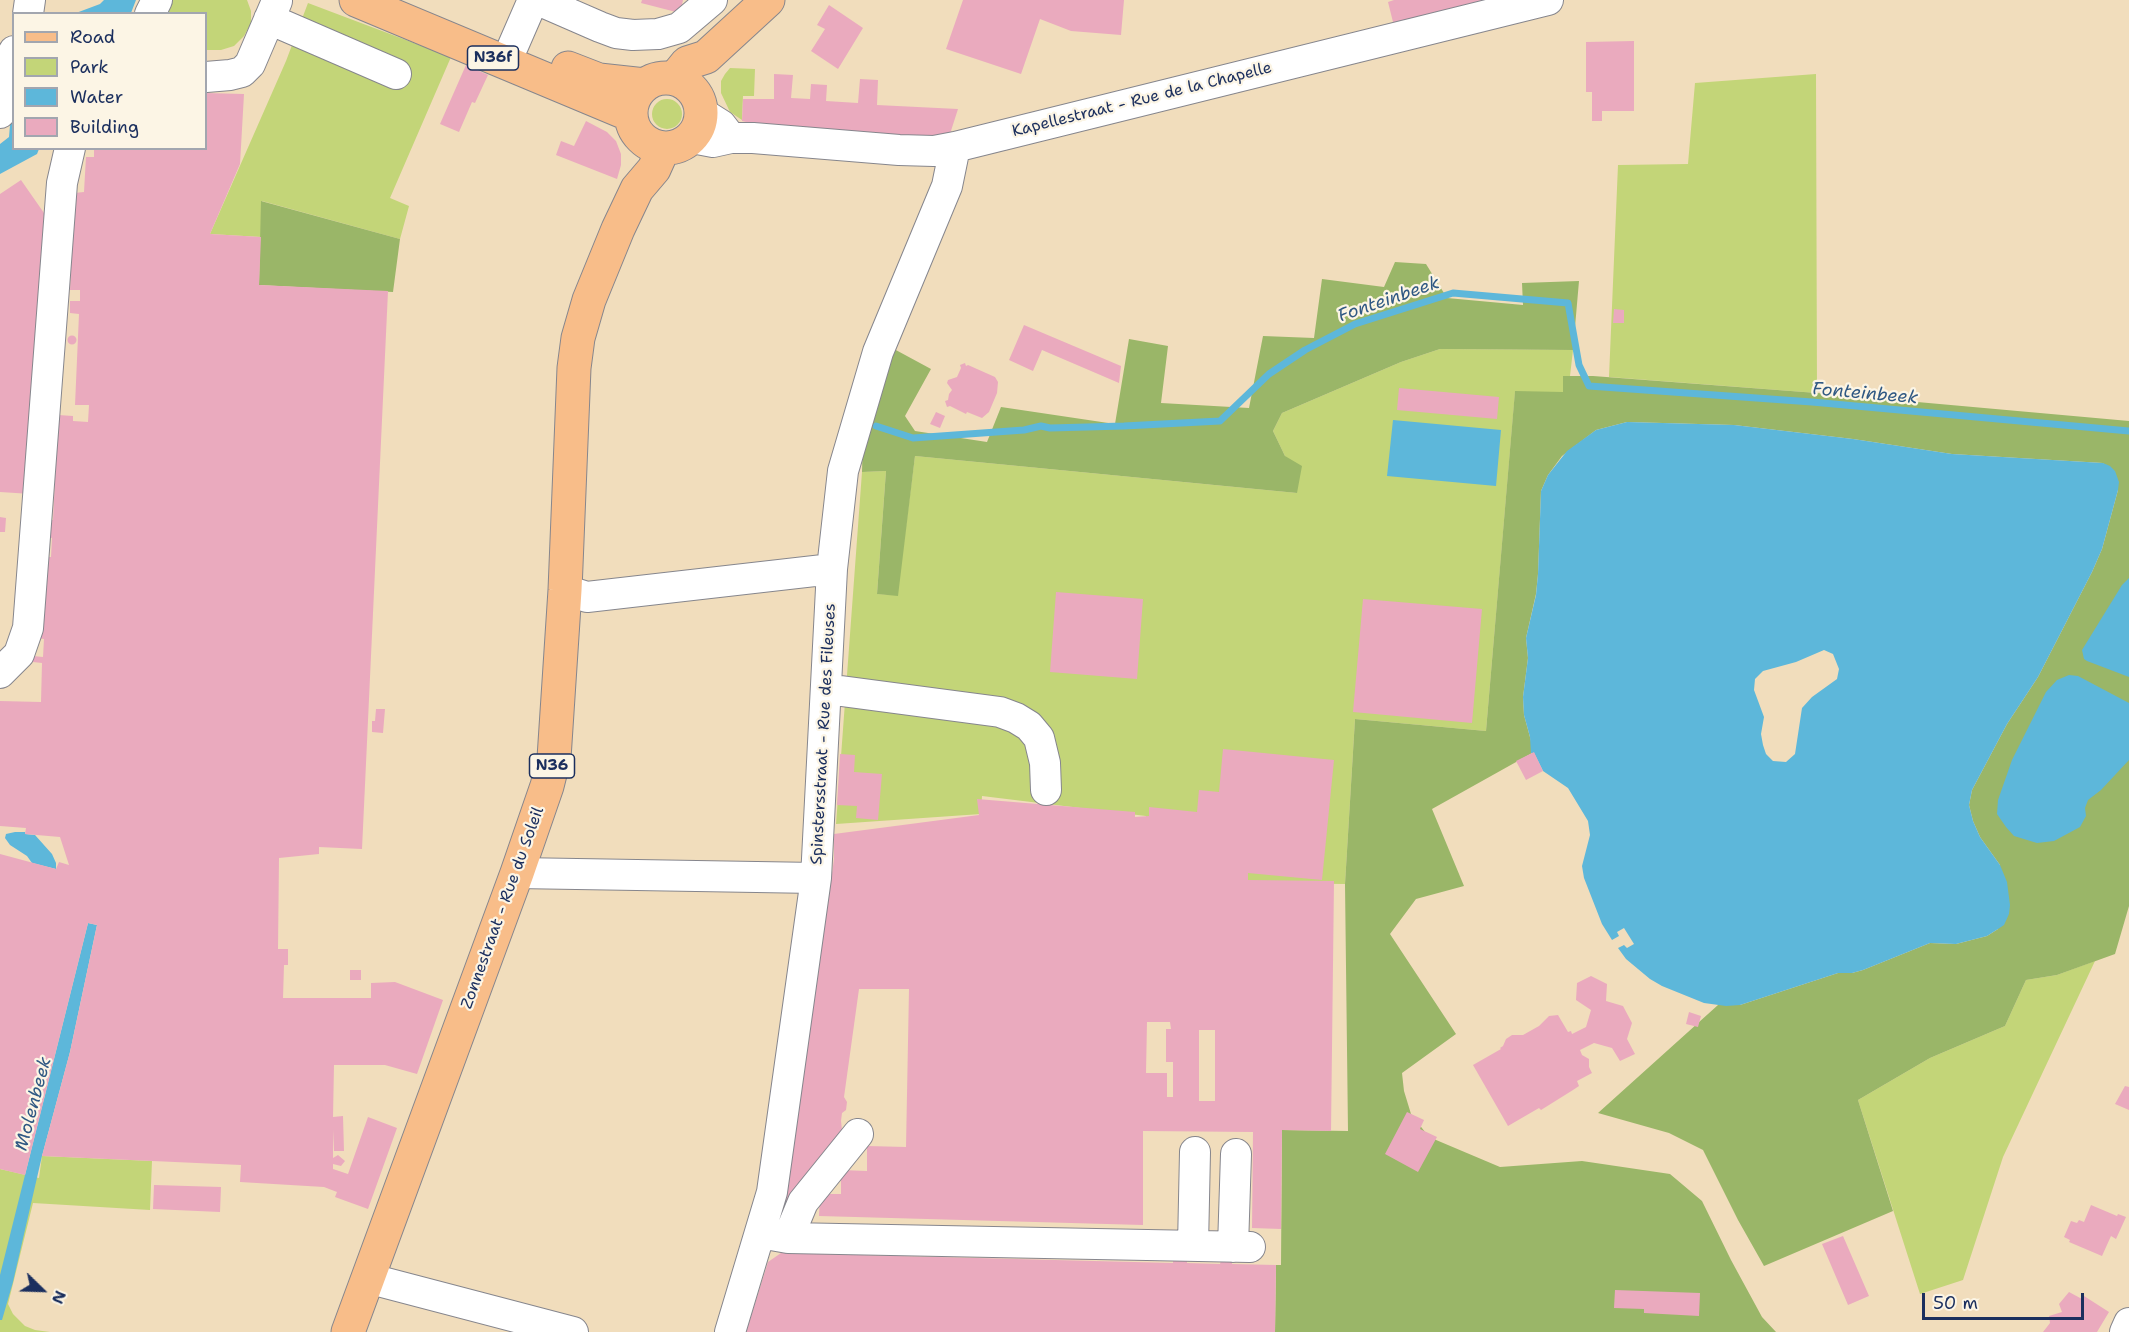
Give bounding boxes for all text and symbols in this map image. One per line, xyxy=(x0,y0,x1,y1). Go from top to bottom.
legend xyxy=(12,12,207,150)
text: Road xyxy=(70,25,115,49)
road number: N36f xyxy=(468,46,518,70)
text: Park xyxy=(70,55,109,79)
street label: Kapellestraat - Rue de la Chapelle xyxy=(1010,58,1274,142)
text: Water xyxy=(70,85,123,109)
text: Building xyxy=(70,115,139,139)
water label: Fonteinbeek xyxy=(1335,273,1443,327)
water label: Fonteinbeek xyxy=(1811,379,1919,409)
street label: Spinstersstraat - Rue des Fileuses xyxy=(808,603,840,865)
road number: N36 xyxy=(530,754,574,778)
street label: Zonnestraat - Rue du Soleil xyxy=(458,805,548,1011)
water label: Molenbeek xyxy=(11,1055,57,1153)
north arrow xyxy=(12,1260,72,1320)
scale bar xyxy=(1925,1281,2087,1319)
text: N xyxy=(47,1287,71,1307)
text: 50 m xyxy=(1933,1291,1978,1315)

